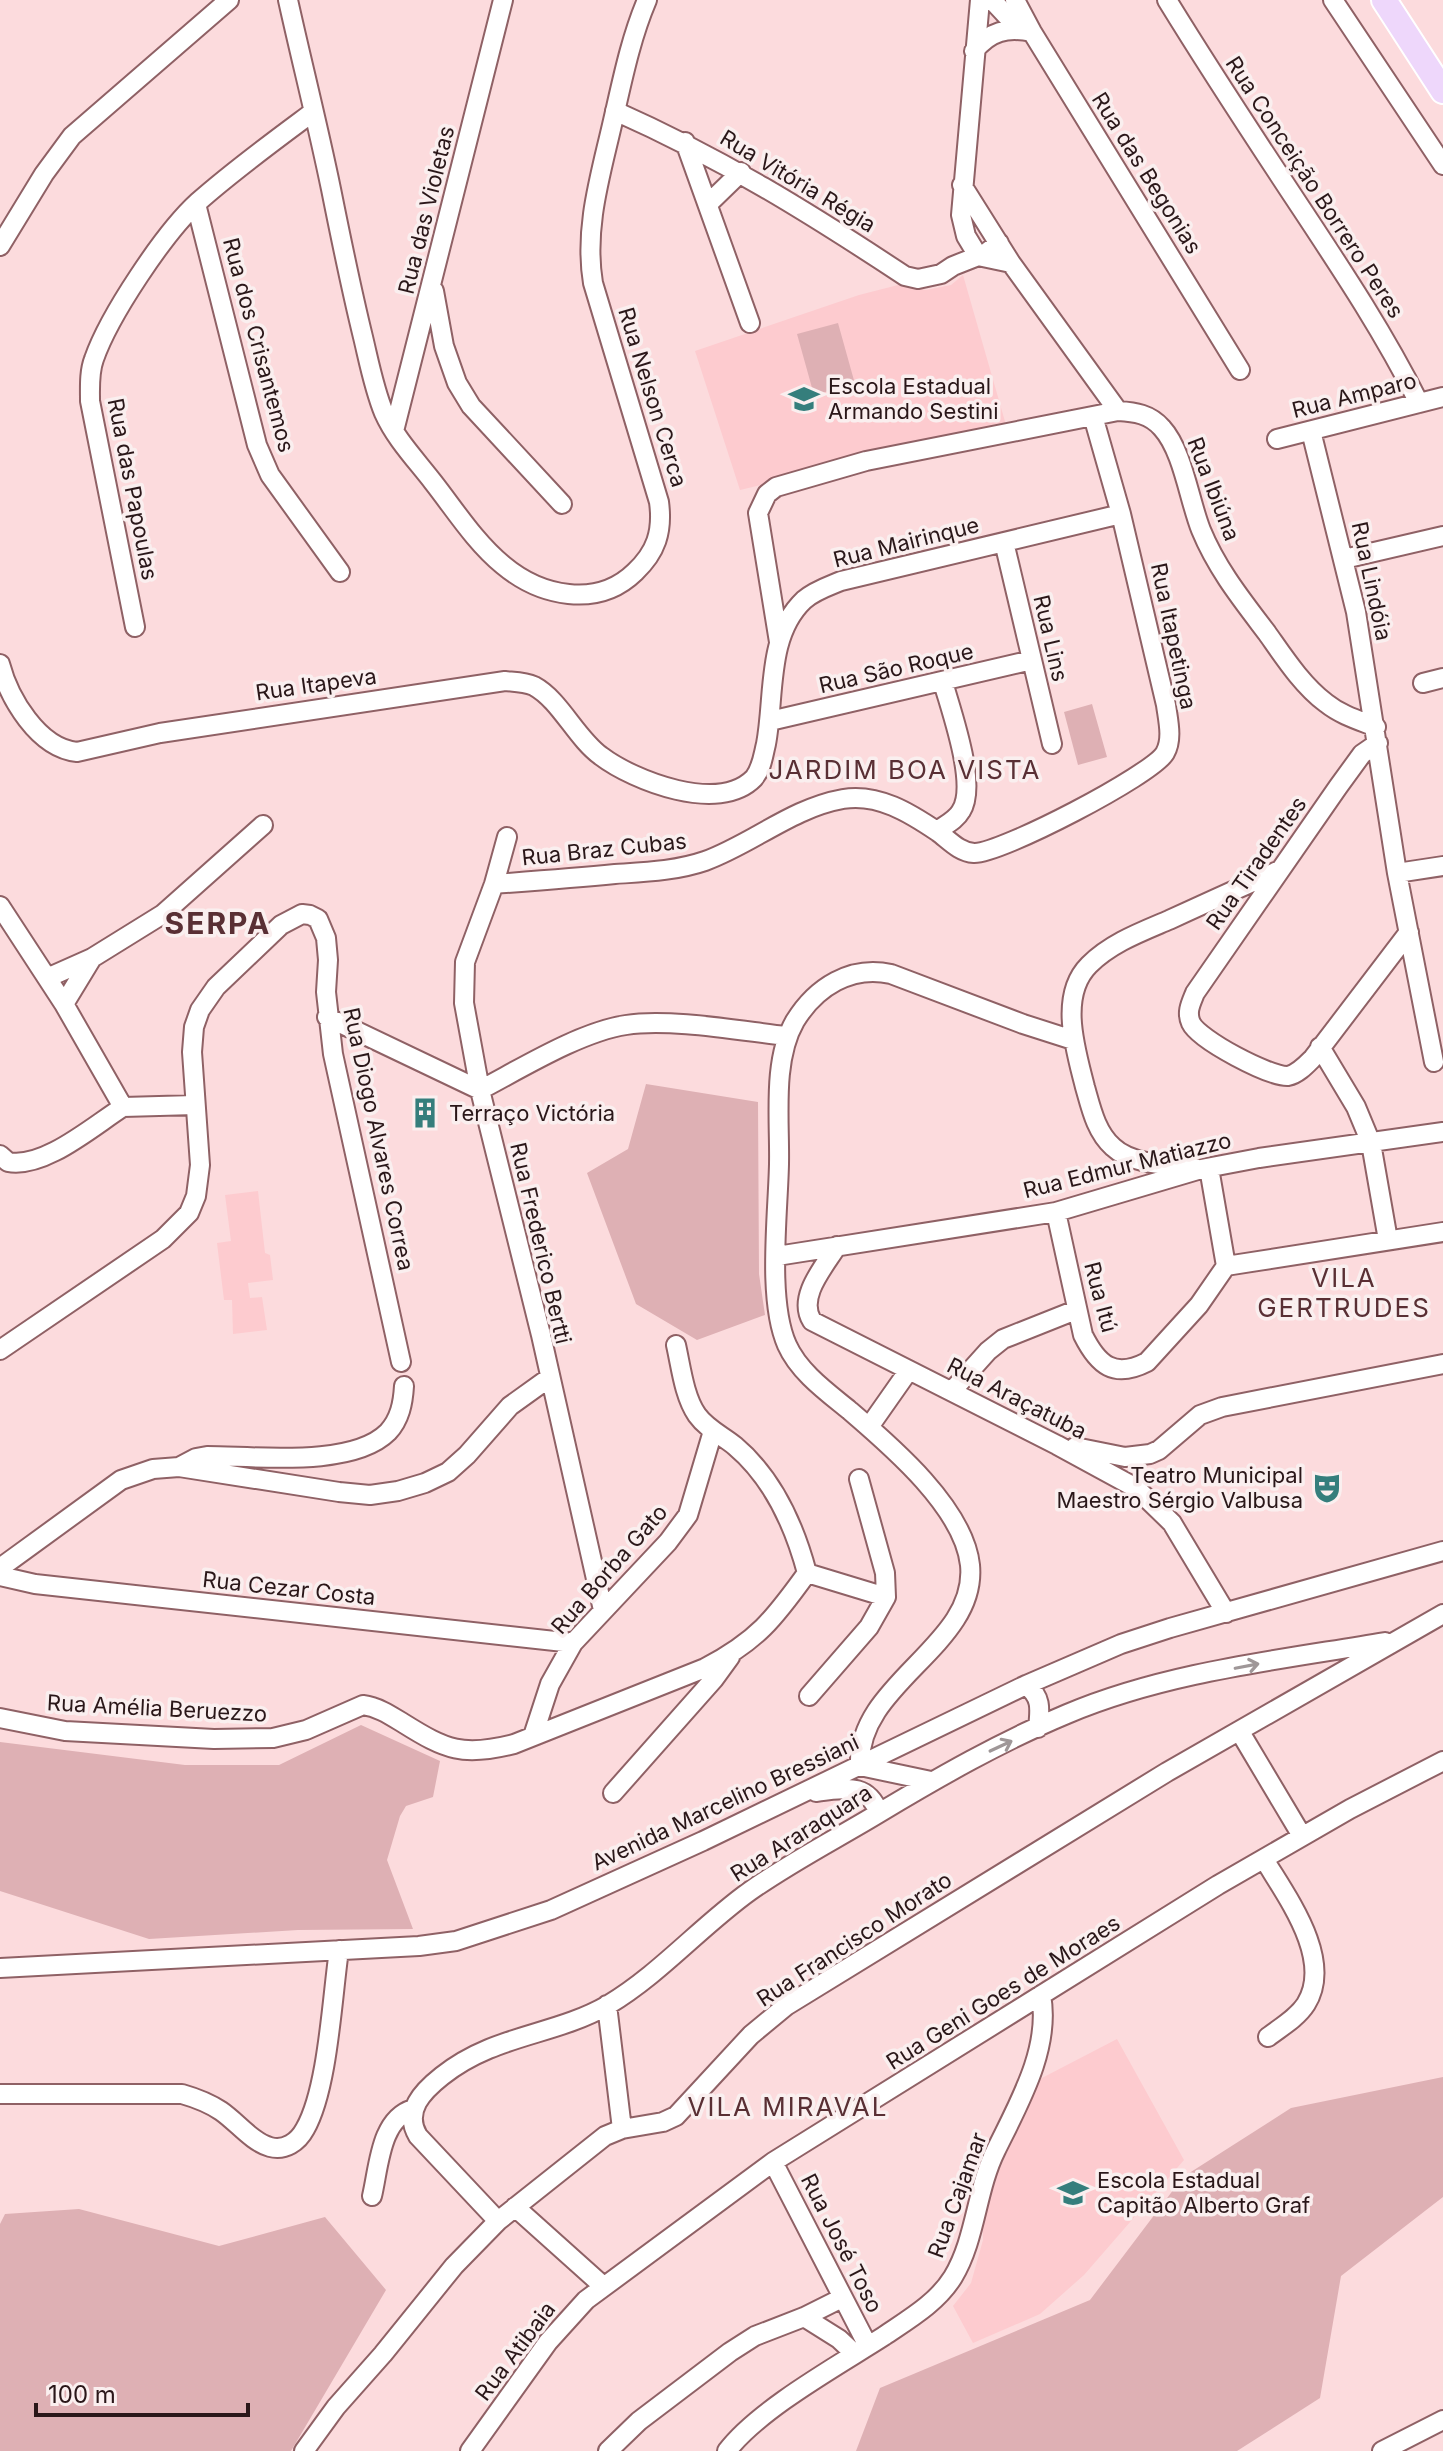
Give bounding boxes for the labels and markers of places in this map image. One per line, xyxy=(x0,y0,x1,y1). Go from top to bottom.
place label: Escola Estadual Armando Sestini xyxy=(828,373,999,424)
school or university icon: Escola Estadual Armando Sestini xyxy=(787,382,821,416)
building icon: Terraço Victória xyxy=(408,1096,442,1130)
place label: Terraço Victória xyxy=(449,1100,615,1126)
place label: Teatro Municipal Maestro Sérgio Valbusa xyxy=(1057,1462,1303,1513)
theatre icon: Teatro Municipal Maestro Sérgio Valbusa xyxy=(1310,1471,1344,1505)
place label: Escola Estadual Capitão Alberto Graf xyxy=(1097,2167,1310,2218)
school or university icon: Escola Estadual Capitão Alberto Graf xyxy=(1056,2176,1090,2210)

